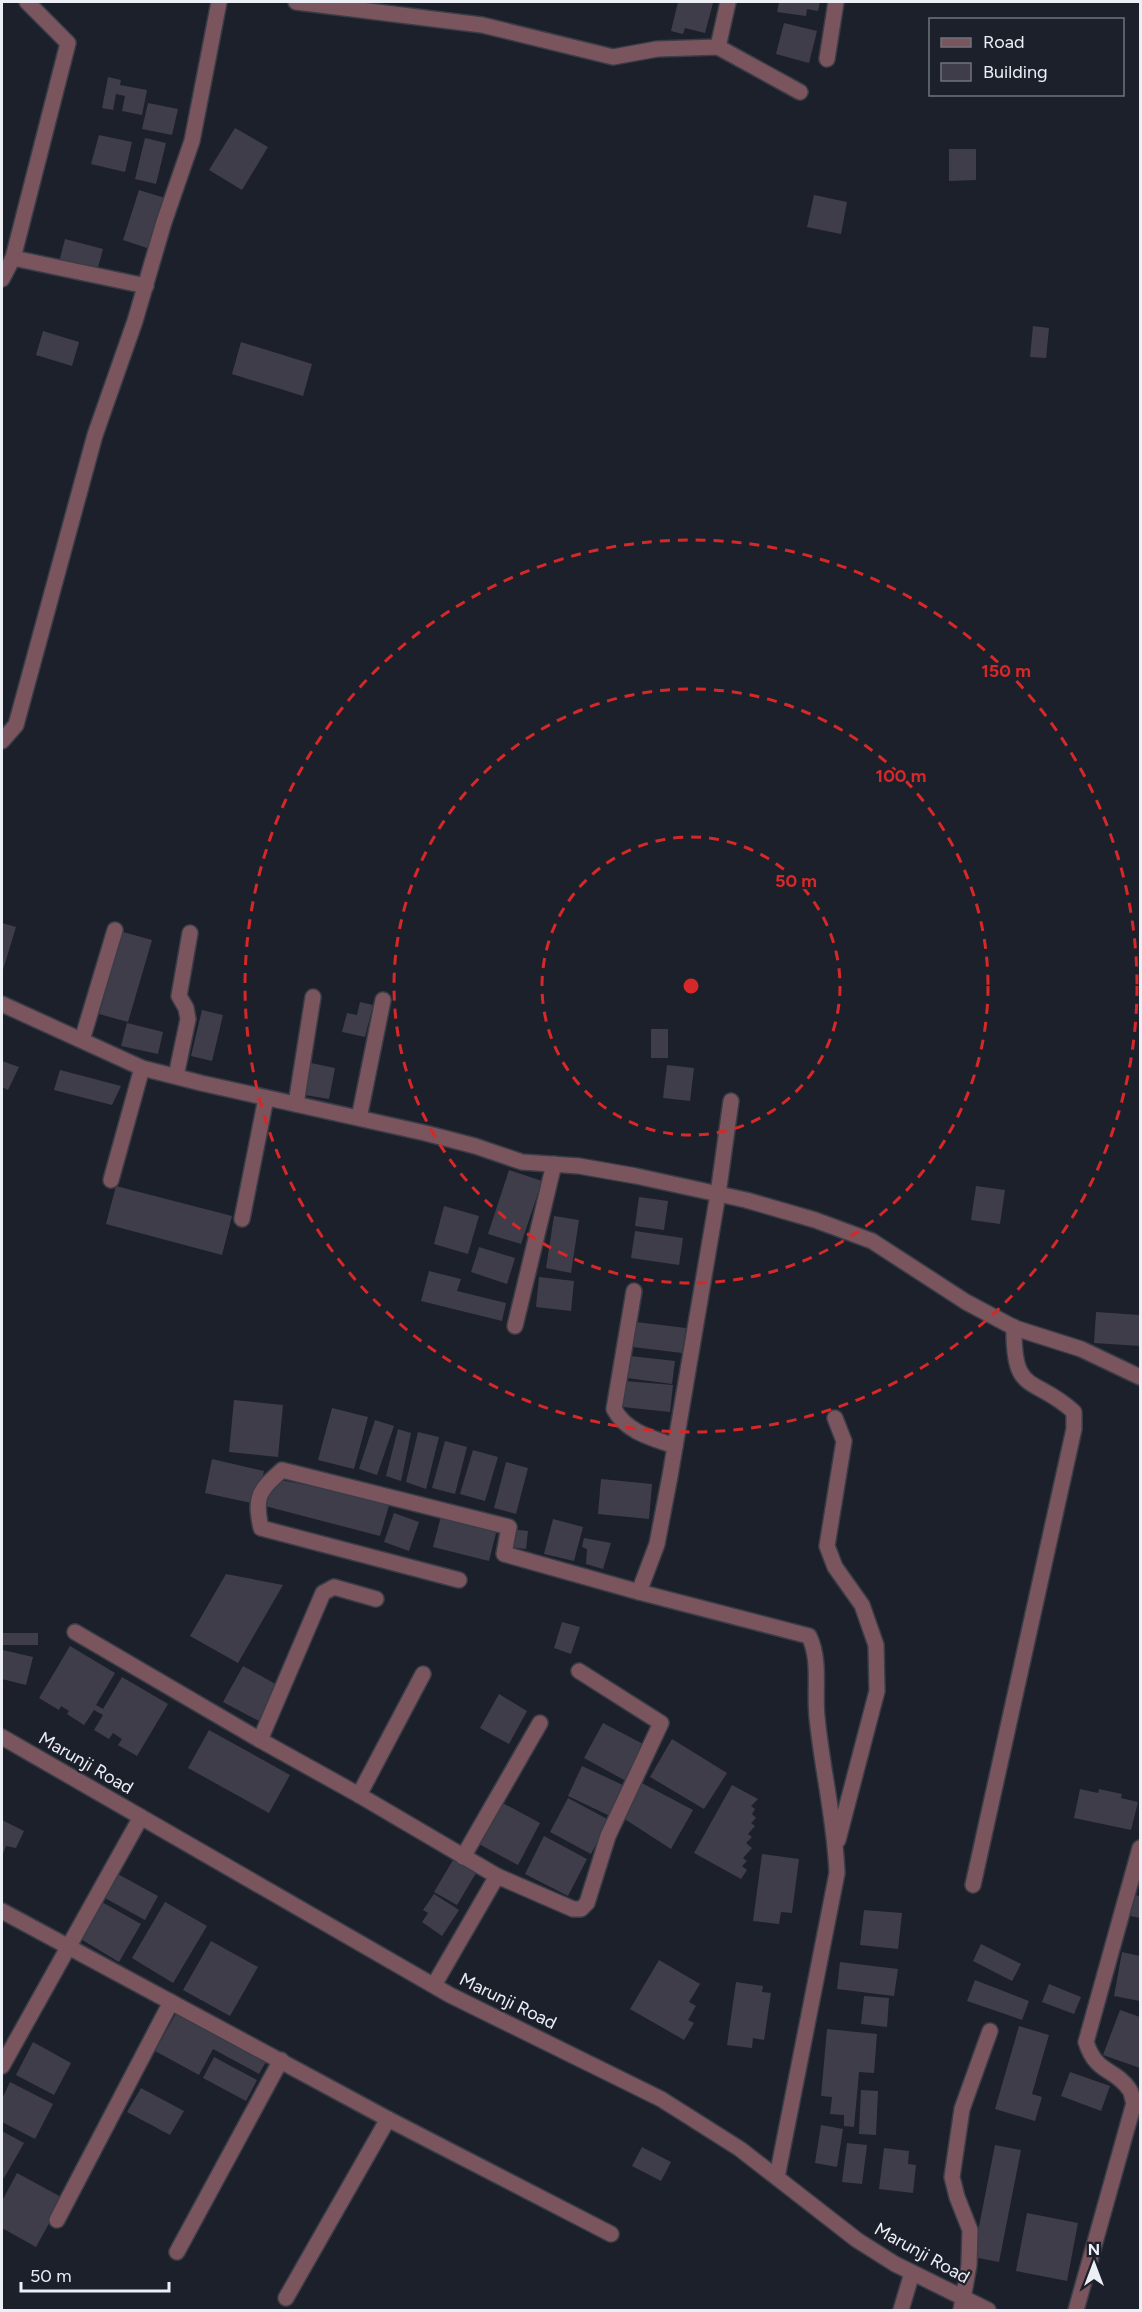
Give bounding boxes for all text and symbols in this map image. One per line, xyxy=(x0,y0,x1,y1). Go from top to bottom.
legend xyxy=(929,18,1124,96)
text: Road xyxy=(983,31,1024,53)
text: Building xyxy=(983,61,1048,83)
text: 150 m xyxy=(981,660,1031,682)
text: 100 m xyxy=(876,765,926,787)
text: 50 m xyxy=(775,870,817,892)
centre of rings xyxy=(681,976,701,996)
street label: Marunji Road xyxy=(35,1727,137,1799)
street label: Marunji Road xyxy=(456,1968,560,2034)
street label: Marunji Road xyxy=(871,2218,973,2288)
north arrow xyxy=(1064,2234,1124,2294)
text: N xyxy=(1088,2240,1100,2259)
scale bar xyxy=(21,2255,170,2293)
text: 50 m xyxy=(30,2265,72,2287)

